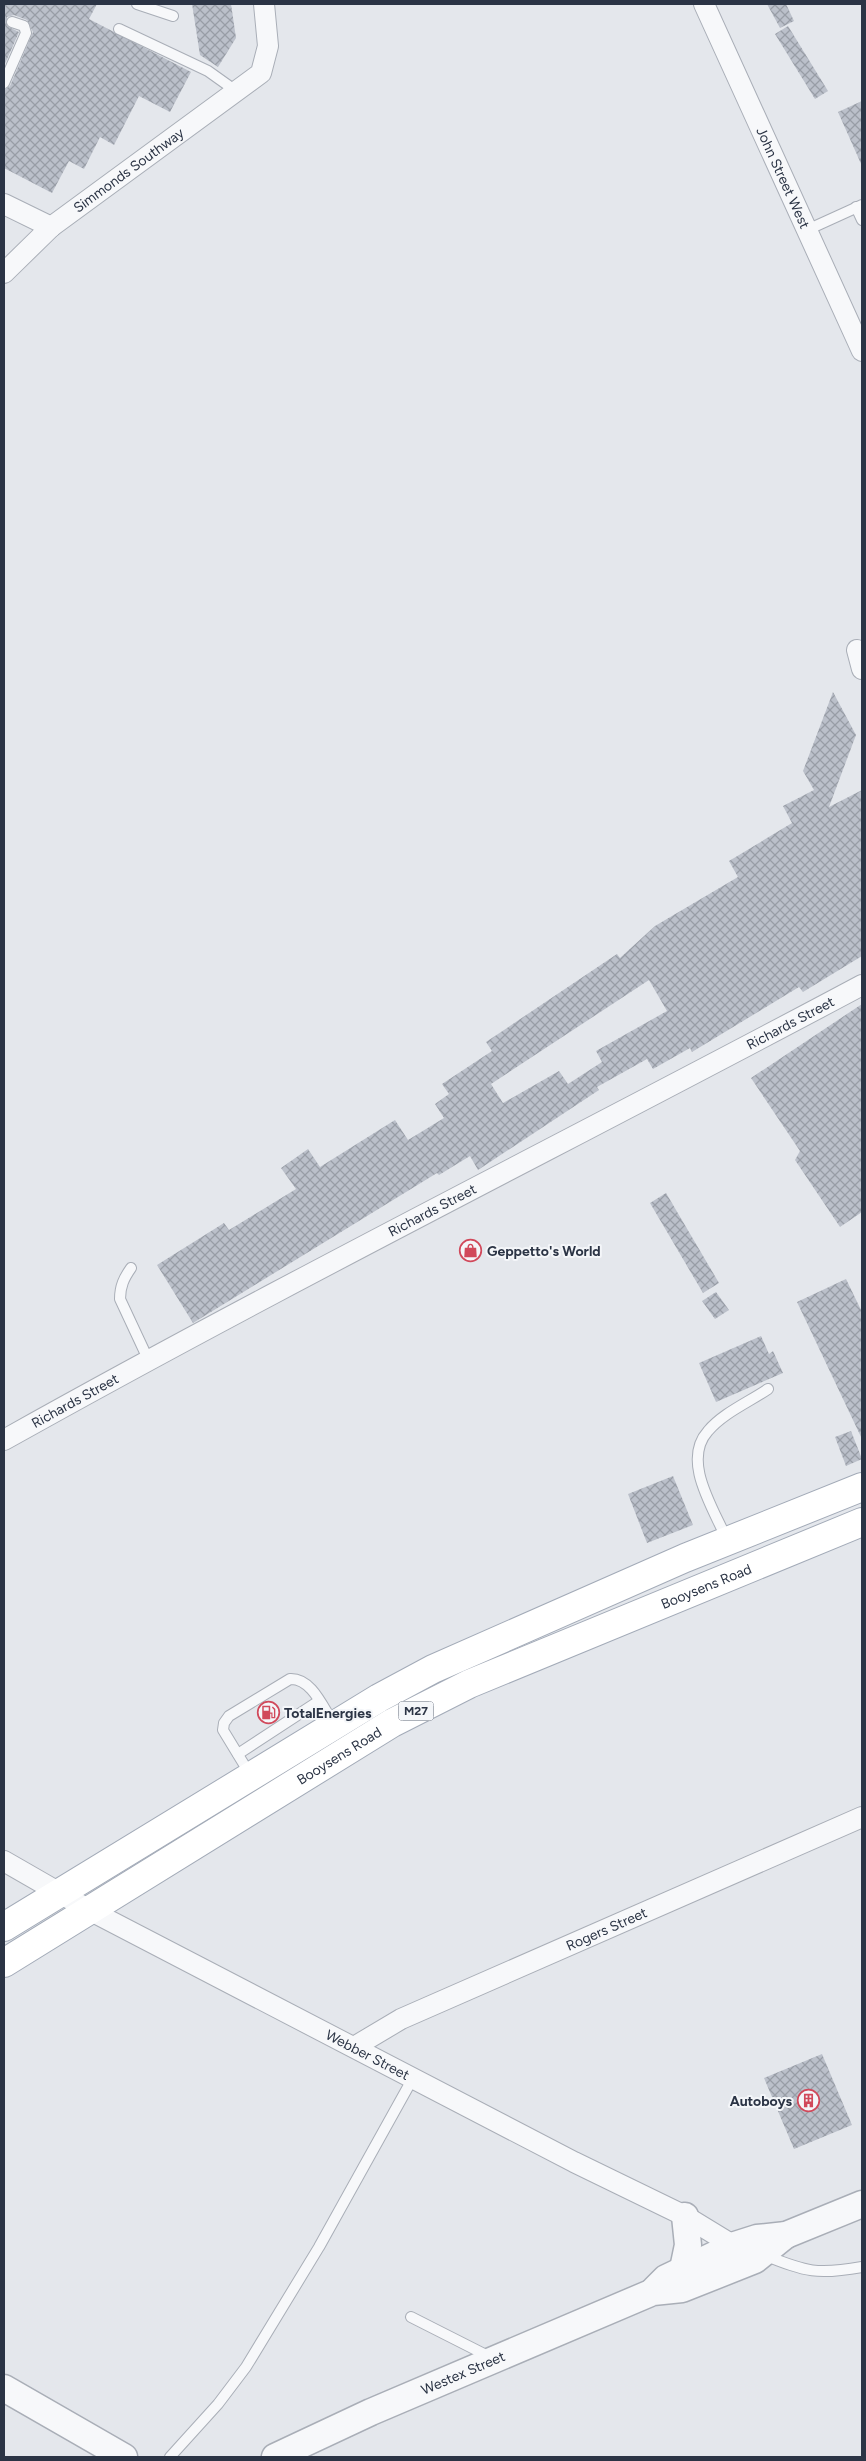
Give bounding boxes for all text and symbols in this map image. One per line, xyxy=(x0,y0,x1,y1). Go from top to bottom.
street label: Simmonds Southway xyxy=(70,124,188,216)
street label: John Street West xyxy=(753,124,814,231)
street label: Richards Street xyxy=(744,993,837,1053)
street label: Richards Street xyxy=(385,1180,479,1240)
shop icon: Geppetto's World xyxy=(459,1239,483,1263)
place label: Geppetto's World xyxy=(487,1243,601,1260)
street label: Richards Street xyxy=(28,1370,121,1432)
street label: Booysens Road xyxy=(658,1560,754,1612)
fuel station icon: TotalEnergies xyxy=(256,1701,280,1725)
road number: M27 xyxy=(398,1702,434,1720)
place label: TotalEnergies xyxy=(284,1705,372,1722)
street label: Booysens Road xyxy=(294,1723,384,1788)
street label: Rogers Street xyxy=(563,1904,650,1954)
street label: Webber Street xyxy=(323,2026,412,2083)
building icon: Autoboys xyxy=(796,2089,820,2113)
place label: Autoboys xyxy=(730,2093,792,2110)
street label: Westex Street xyxy=(419,2348,507,2398)

